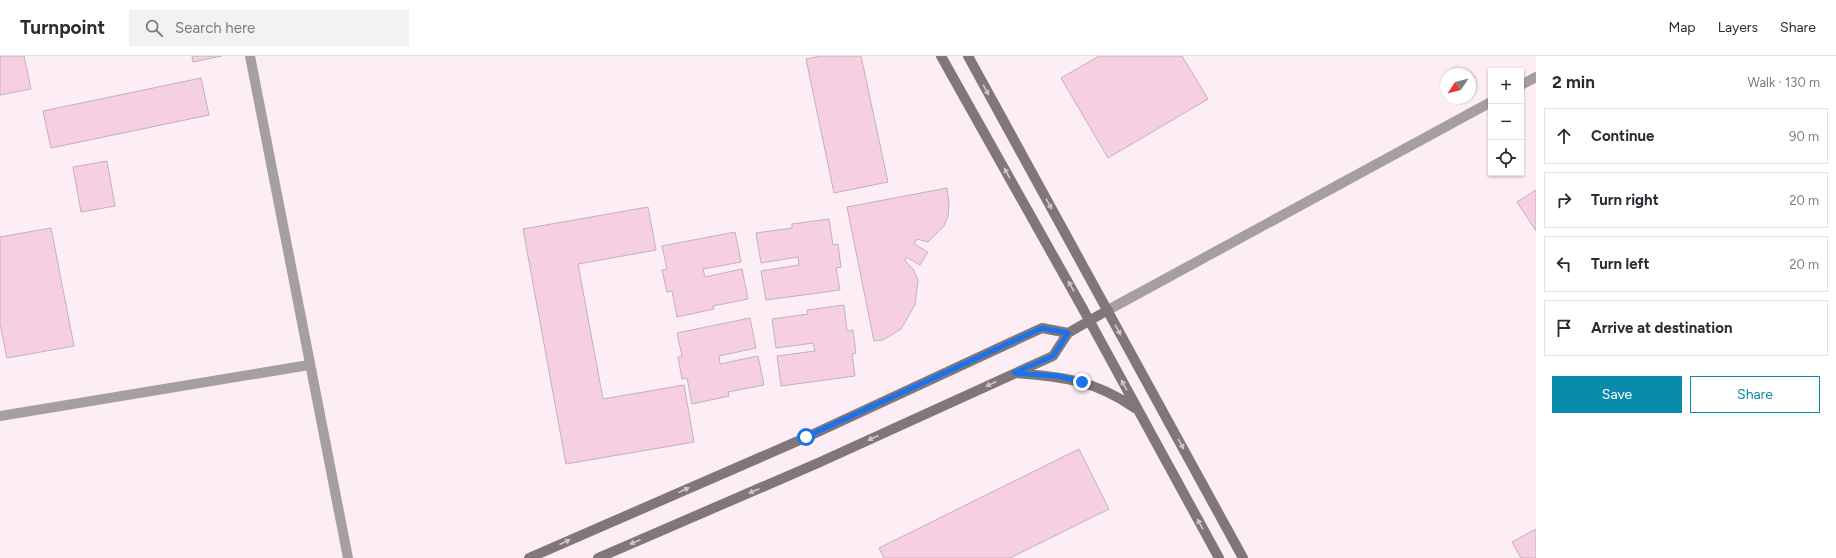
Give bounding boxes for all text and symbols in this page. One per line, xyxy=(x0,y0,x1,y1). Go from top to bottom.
search box xyxy=(129,10,409,46)
text: Turnpoint xyxy=(20,16,105,39)
icon: search xyxy=(143,17,165,39)
text: Search here xyxy=(175,19,255,37)
text: Map xyxy=(1668,19,1696,36)
text: Layers xyxy=(1718,19,1758,36)
text: Share xyxy=(1780,19,1816,36)
north arrow xyxy=(1440,68,1476,104)
map controls xyxy=(1488,68,1524,176)
button: + xyxy=(1488,68,1524,104)
text: 2 min xyxy=(1552,72,1595,92)
text: Walk · 130 m xyxy=(1747,75,1820,90)
one-way arrow xyxy=(983,84,990,96)
button: − xyxy=(1488,104,1524,140)
icon: ahead xyxy=(1553,125,1575,147)
text: Continue xyxy=(1591,127,1654,145)
text: 90 m xyxy=(1789,129,1819,144)
button: locate xyxy=(1488,140,1524,176)
one-way arrow xyxy=(1004,167,1010,179)
icon: right xyxy=(1553,189,1575,211)
text: Turn right xyxy=(1591,191,1659,209)
text: 20 m xyxy=(1789,193,1819,208)
one-way arrow xyxy=(1046,198,1052,210)
icon: left xyxy=(1553,253,1575,275)
text: Turn left xyxy=(1591,255,1649,273)
text: 20 m xyxy=(1789,257,1819,272)
one-way arrow xyxy=(1067,281,1074,292)
icon: arrive xyxy=(1553,317,1575,339)
text: Arrive at destination xyxy=(1591,319,1732,337)
one-way arrow xyxy=(1115,324,1122,336)
route end xyxy=(1073,373,1091,391)
button: Save xyxy=(1552,376,1682,413)
button: Share xyxy=(1690,376,1820,413)
one-way arrow xyxy=(1121,379,1127,391)
one-way arrow xyxy=(986,381,997,387)
route start xyxy=(797,428,815,446)
one-way arrow xyxy=(868,435,879,441)
one-way arrow xyxy=(1177,438,1184,450)
one-way arrow xyxy=(678,487,690,494)
one-way arrow xyxy=(748,488,760,494)
one-way arrow xyxy=(1197,518,1203,530)
one-way arrow xyxy=(559,539,571,546)
one-way arrow xyxy=(629,539,641,545)

